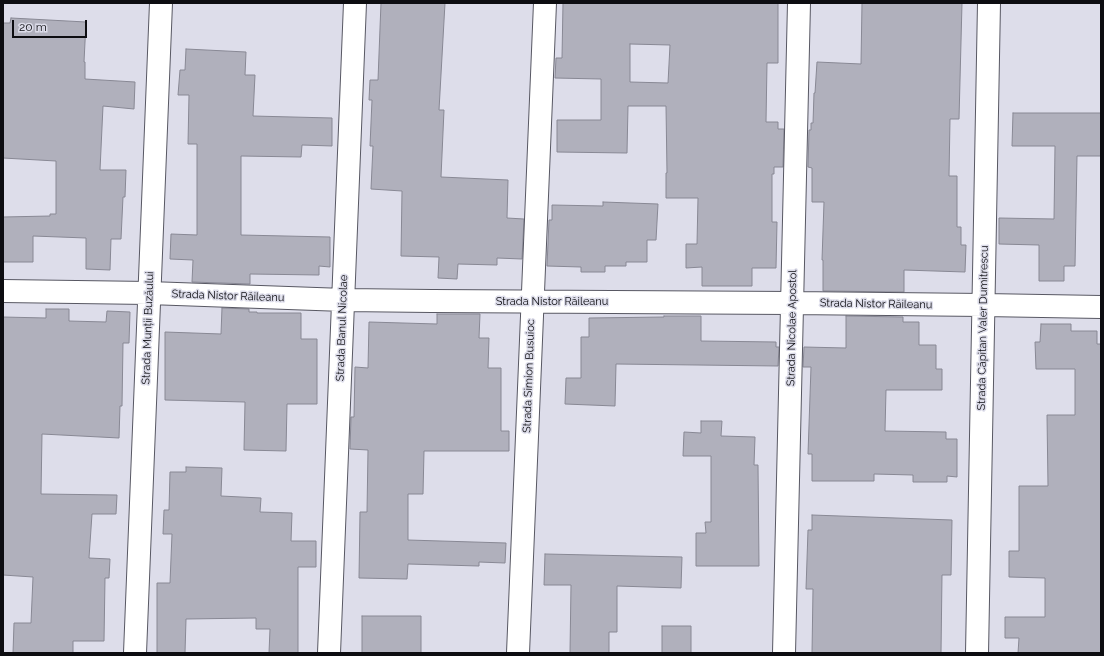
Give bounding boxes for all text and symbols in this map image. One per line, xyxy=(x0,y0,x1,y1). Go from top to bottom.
scale bar xyxy=(14,12,89,38)
text: 20 m xyxy=(19,20,47,34)
street label: Strada Căpitan Valer Dumitrescu xyxy=(975,245,991,411)
street label: Strada Nicolae Apostol xyxy=(784,270,800,386)
street label: Strada Munții Buzăului xyxy=(139,271,157,385)
street label: Strada Banul Nicolae xyxy=(334,274,350,382)
street label: Strada Nistor Răileanu xyxy=(171,287,285,305)
street label: Strada Nistor Răileanu xyxy=(496,295,608,309)
street label: Strada Nistor Răileanu xyxy=(820,296,932,312)
street label: Strada Simion Busuioc xyxy=(520,319,538,433)

